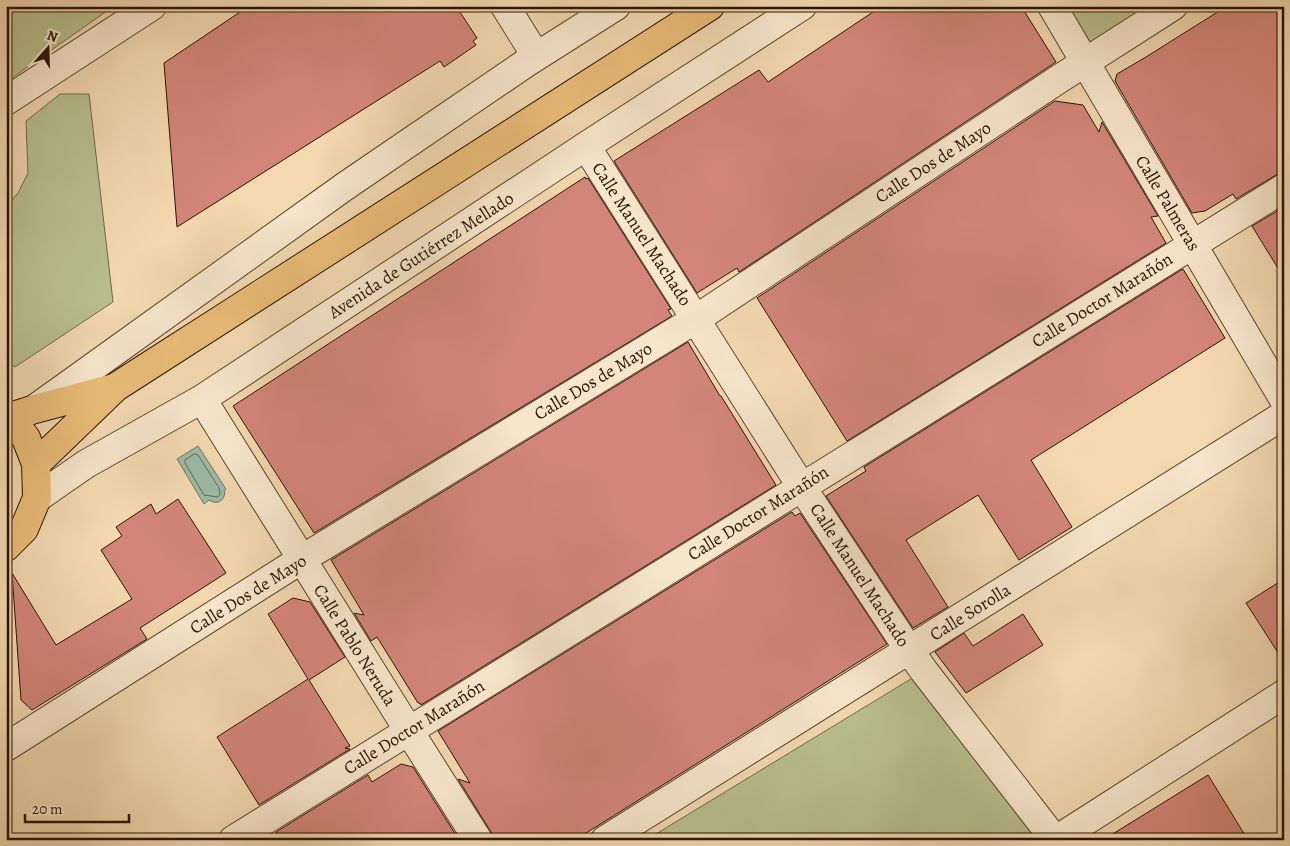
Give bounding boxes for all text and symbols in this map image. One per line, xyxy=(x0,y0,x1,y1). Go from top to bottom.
north arrow xyxy=(22,22,72,72)
text: N xyxy=(44,26,60,47)
street label: Calle Dos de Mayo xyxy=(870,116,996,208)
street label: Calle Palmeras xyxy=(1130,151,1206,255)
street label: Calle Manuel Machado xyxy=(586,157,698,311)
street label: Avenida de Gutiérrez Mellado xyxy=(323,186,518,325)
street label: Calle Doctor Marañón xyxy=(1027,247,1177,353)
street label: Calle Dos de Mayo xyxy=(530,336,656,426)
street label: Calle Doctor Marañón xyxy=(683,460,833,566)
street label: Calle Manuel Machado xyxy=(804,498,916,652)
street label: Calle Dos de Mayo xyxy=(185,548,311,640)
street label: Calle Sorolla xyxy=(925,577,1015,646)
street label: Calle Pablo Neruda xyxy=(308,580,402,711)
street label: Calle Doctor Marañón xyxy=(339,674,489,780)
scale bar xyxy=(25,791,129,823)
text: 20 m xyxy=(32,799,63,819)

